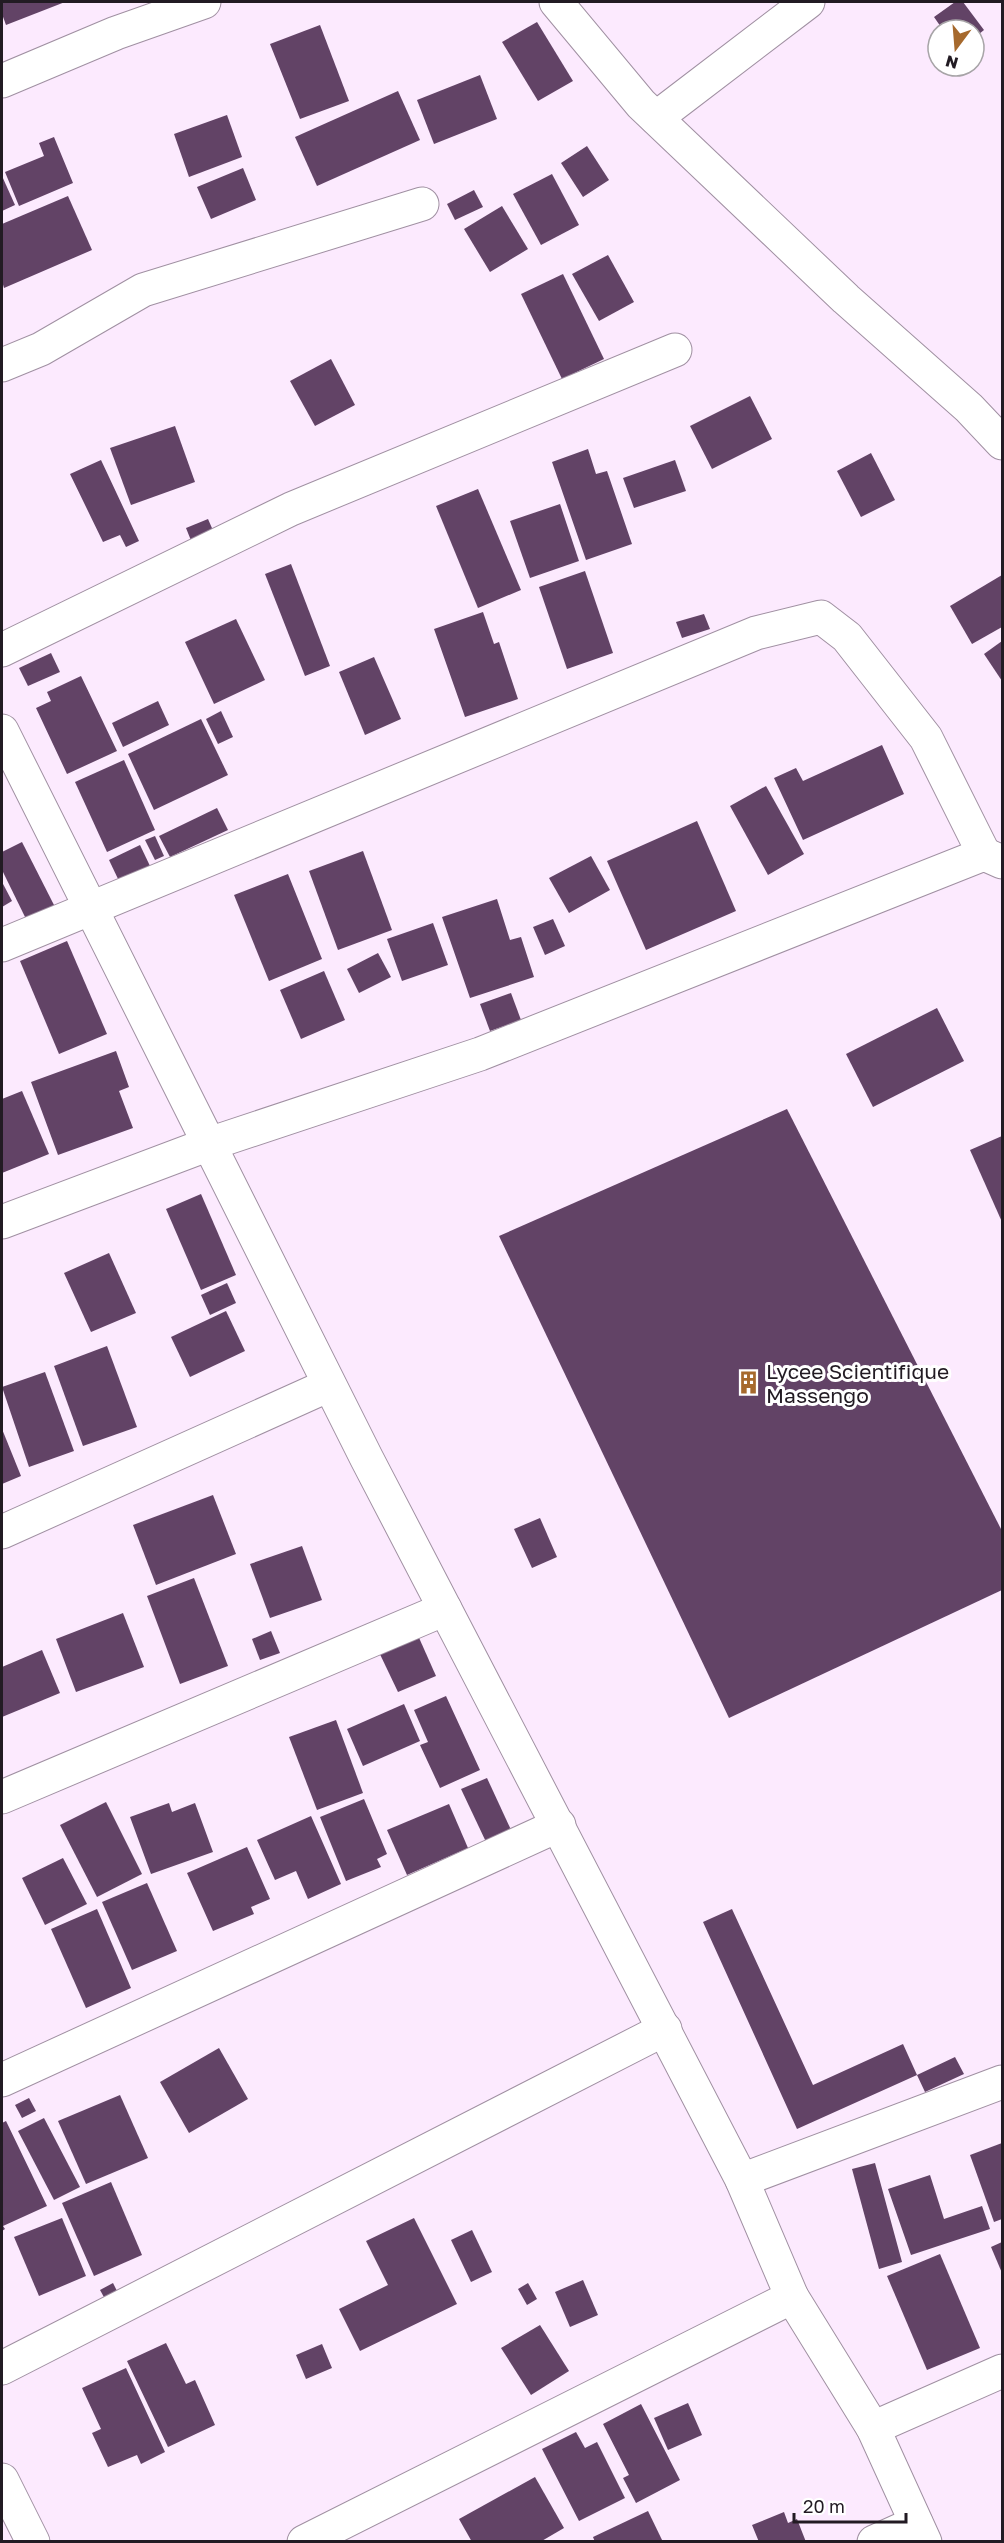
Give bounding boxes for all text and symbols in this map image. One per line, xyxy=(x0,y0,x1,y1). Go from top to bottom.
north arrow xyxy=(926,18,986,78)
text: N xyxy=(943,51,960,74)
place label: Lycee Scientifique Massengo xyxy=(766,1358,949,1408)
building icon: Lycee Scientifique Massengo xyxy=(735,1370,761,1396)
scale bar xyxy=(794,2486,906,2524)
text: 20 m xyxy=(803,2495,845,2517)

